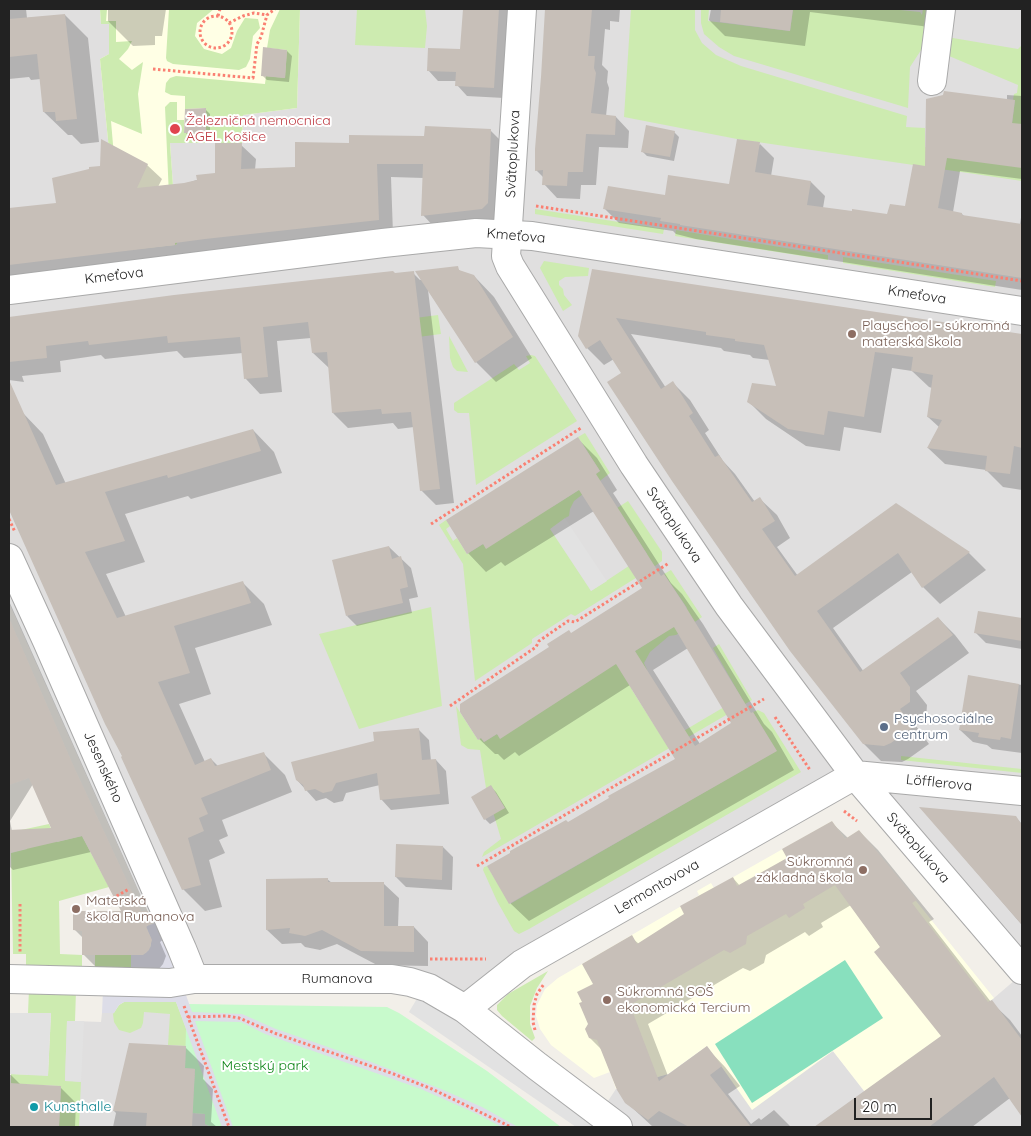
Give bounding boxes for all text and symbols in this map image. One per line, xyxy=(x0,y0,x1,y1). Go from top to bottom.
street label: Svätoplukova xyxy=(502,110,524,198)
place label: Železničná nemocnica AGEL Košice xyxy=(186,113,331,146)
marker: Železničná nemocnica AGEL Košice xyxy=(168,122,182,136)
street label: Kmeťova xyxy=(486,225,546,247)
street label: Kmeťova xyxy=(84,264,144,288)
street label: Kmeťova xyxy=(887,282,947,308)
place label: Playschool - súkromná materská škola xyxy=(862,318,1010,351)
marker: Playschool - súkromná materská škola xyxy=(846,328,858,340)
street label: Svätoplukova xyxy=(642,484,706,566)
place label: Psychosociálne centrum xyxy=(894,711,993,744)
marker: Psychosociálne centrum xyxy=(878,721,890,733)
street label: Jesenského xyxy=(80,729,126,805)
street label: Löfflerova xyxy=(905,771,973,795)
street label: Svätoplukova xyxy=(883,809,953,887)
place label: Súkromná základná škola xyxy=(756,854,853,886)
street label: Lermontovova xyxy=(612,856,702,918)
marker: Súkromná základná škola xyxy=(857,864,869,876)
place label: Materská škola Rumanova xyxy=(86,893,195,926)
marker: Materská škola Rumanova xyxy=(70,903,82,915)
street label: Rumanova xyxy=(302,971,372,987)
place label: Súkromná SOŠ ekonomická Tercium xyxy=(617,984,751,1016)
marker: Súkromná SOŠ ekonomická Tercium xyxy=(601,994,613,1006)
park label: Mestský park xyxy=(222,1058,308,1074)
scale bar xyxy=(856,1088,934,1120)
text: 20 m xyxy=(862,1097,897,1116)
place label: Kunsthalle xyxy=(44,1099,111,1115)
marker: Kunsthalle xyxy=(28,1101,40,1113)

